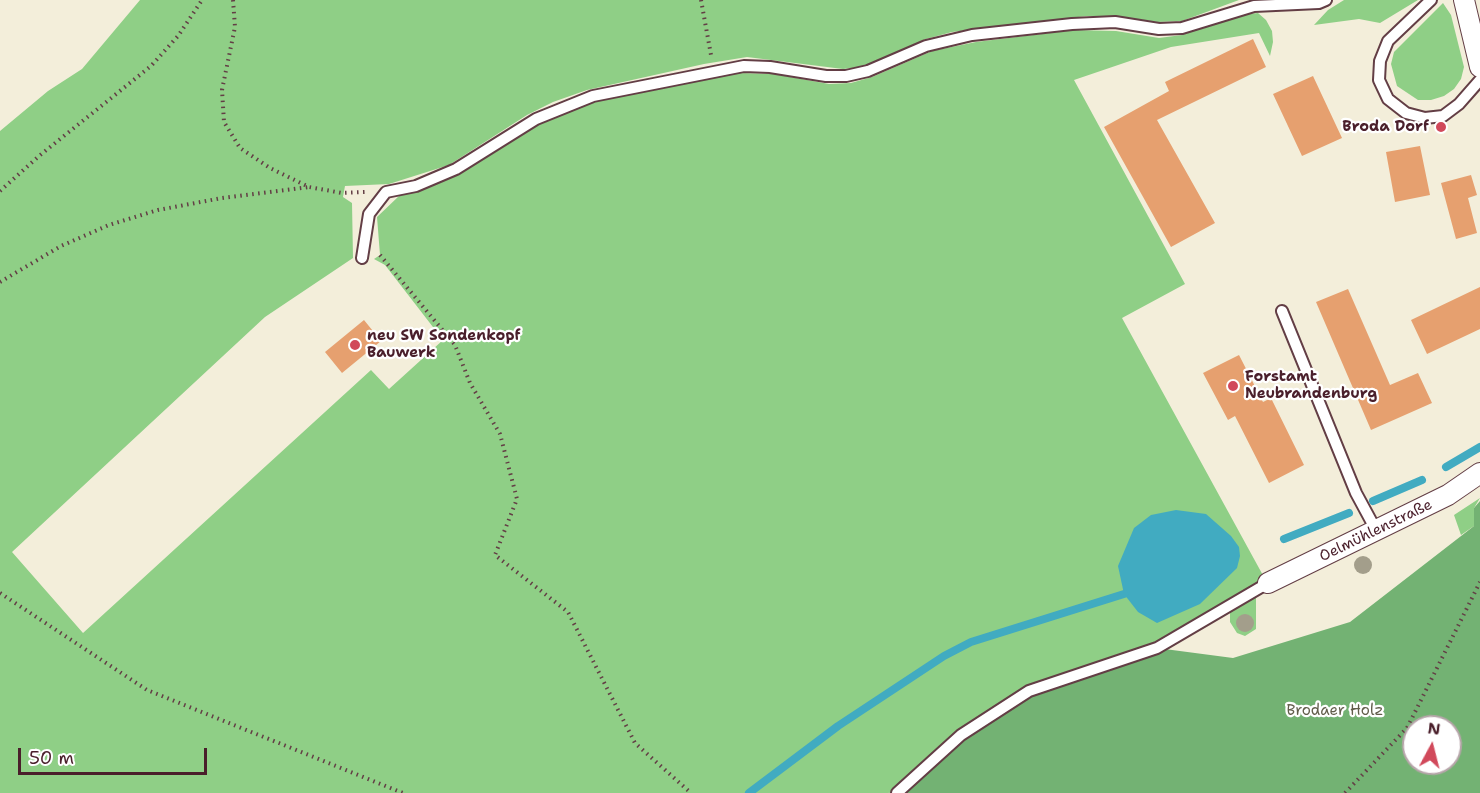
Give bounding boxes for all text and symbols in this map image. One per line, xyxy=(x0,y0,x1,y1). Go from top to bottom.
place label: Broda Dorf xyxy=(1342,118,1429,136)
marker: Broda Dorf xyxy=(1434,120,1448,134)
place label: neu SW Sondenkopf Bauwerk xyxy=(367,327,520,362)
marker: neu SW Sondenkopf Bauwerk xyxy=(348,338,362,352)
place label: Forstamt Neubrandenburg xyxy=(1245,368,1377,403)
marker: Forstamt Neubrandenburg xyxy=(1226,379,1240,393)
street label: Oelmühlenstraße xyxy=(1317,496,1435,566)
park label: Brodaer Holz xyxy=(1287,702,1383,720)
north arrow xyxy=(1402,715,1462,775)
text: N xyxy=(1426,717,1442,740)
scale bar xyxy=(21,736,210,774)
text: 50 m xyxy=(29,746,74,770)

